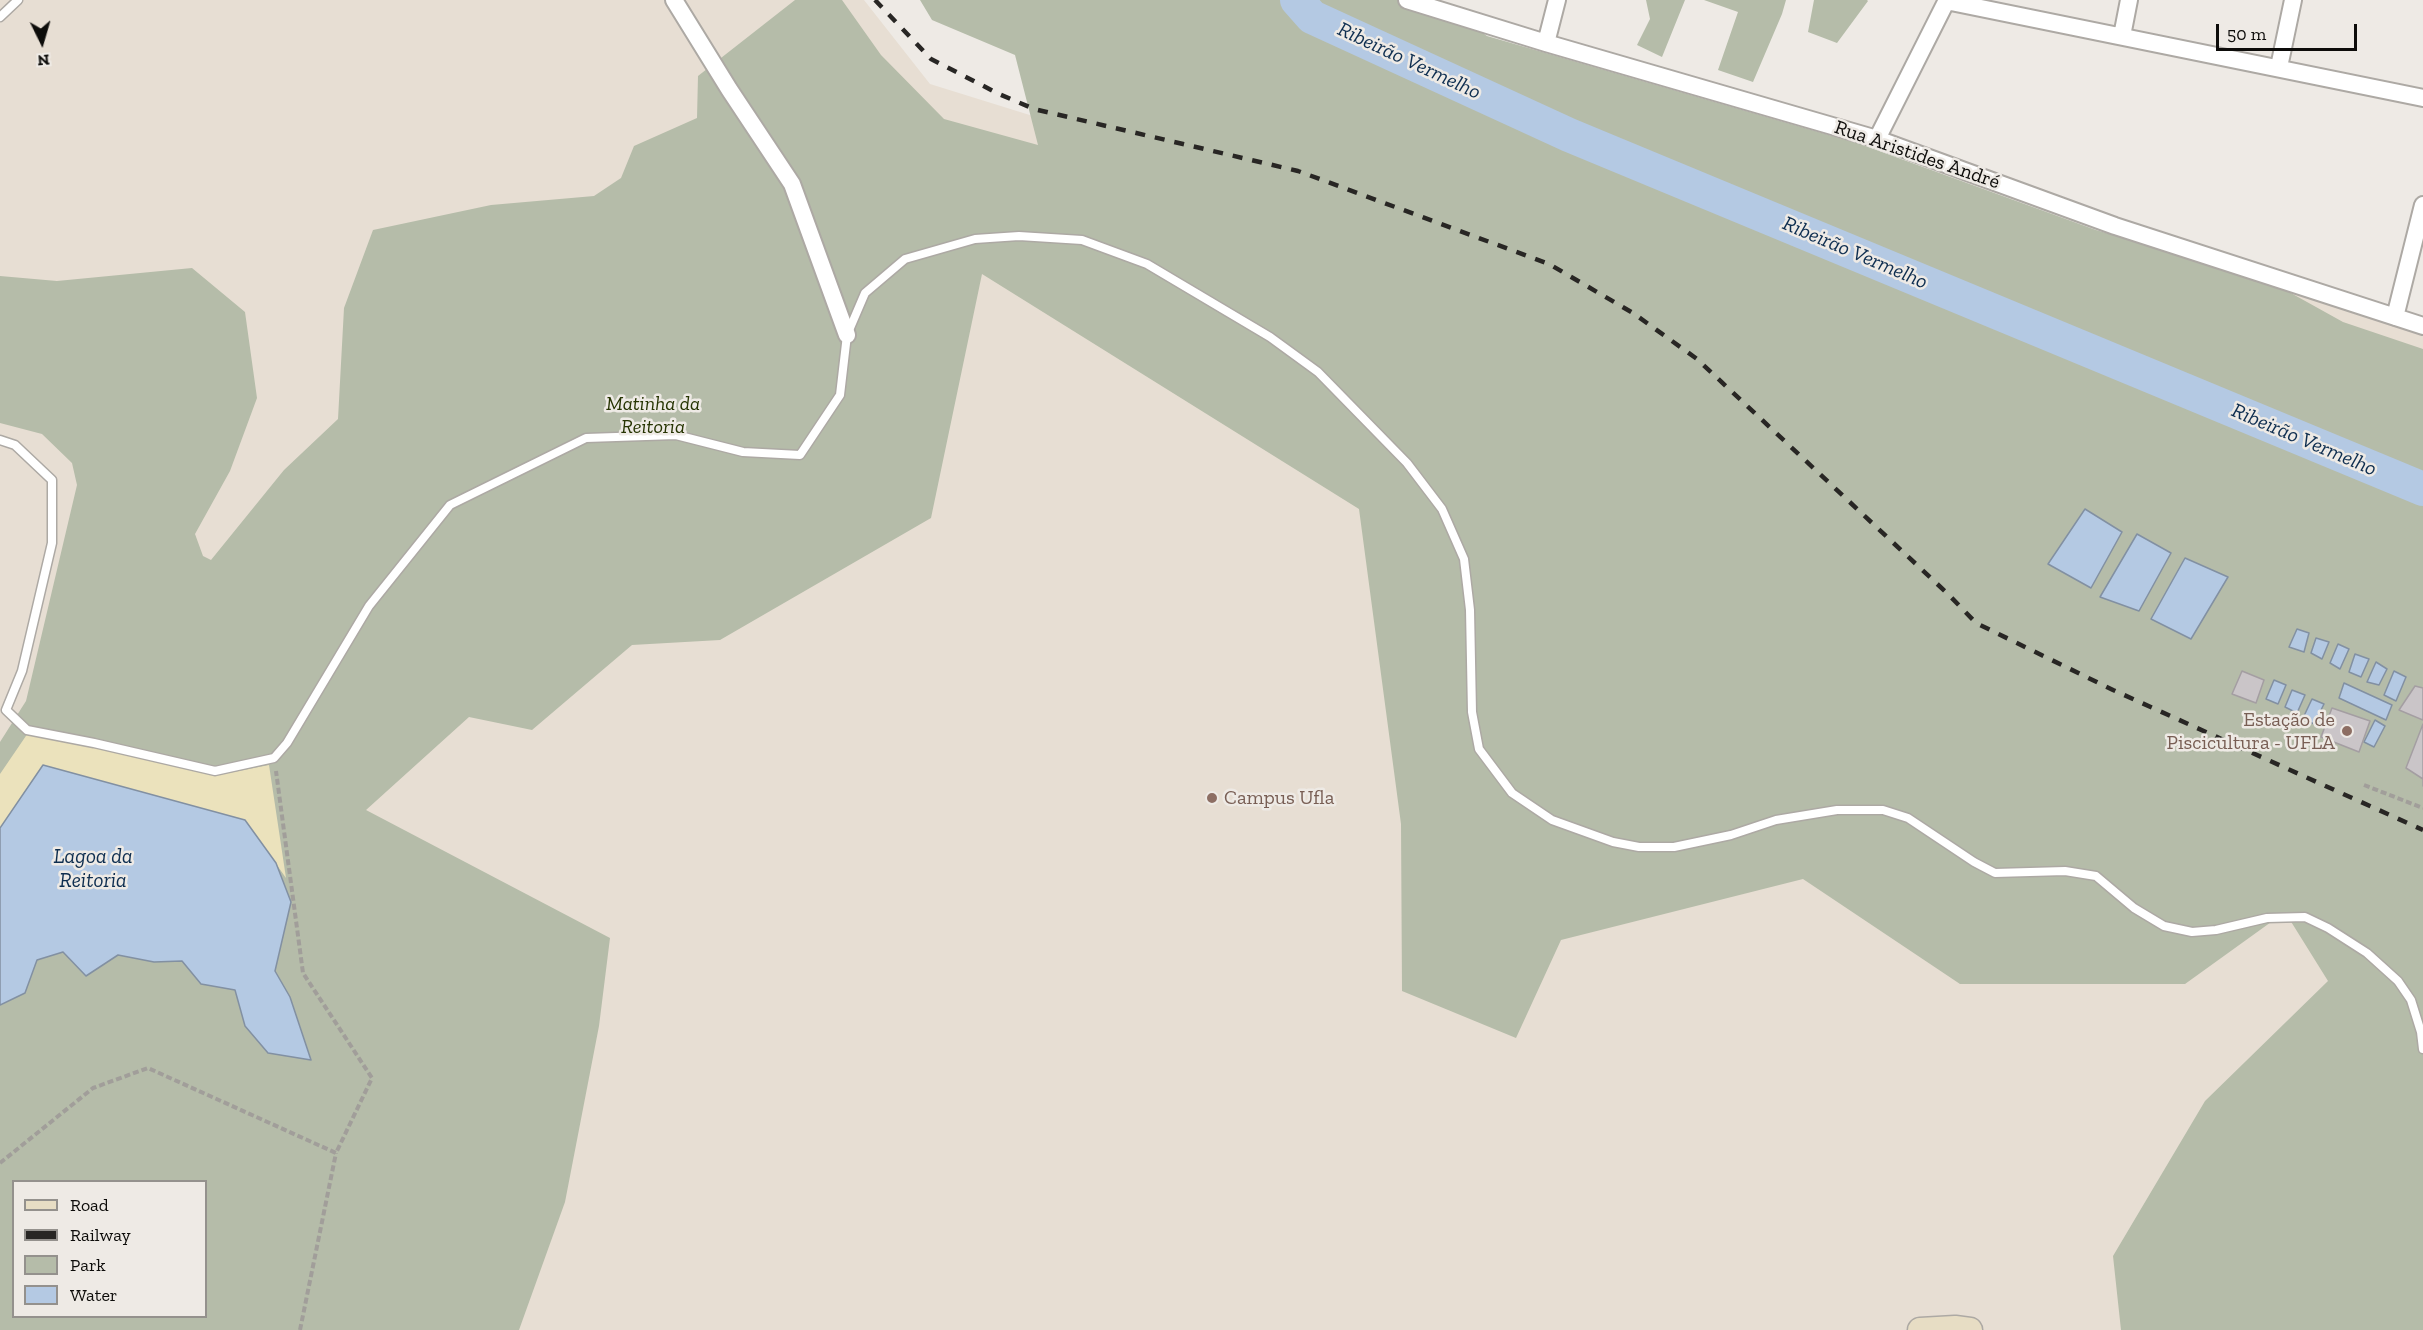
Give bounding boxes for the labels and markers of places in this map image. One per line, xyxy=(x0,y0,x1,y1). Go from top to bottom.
place label: Estação de Piscicultura - UFLA xyxy=(2166,708,2335,755)
marker: Estação de Piscicultura - UFLA xyxy=(2340,724,2354,738)
place label: Campus Ufla xyxy=(1224,786,1334,810)
marker: Campus Ufla xyxy=(1205,791,1219,805)

